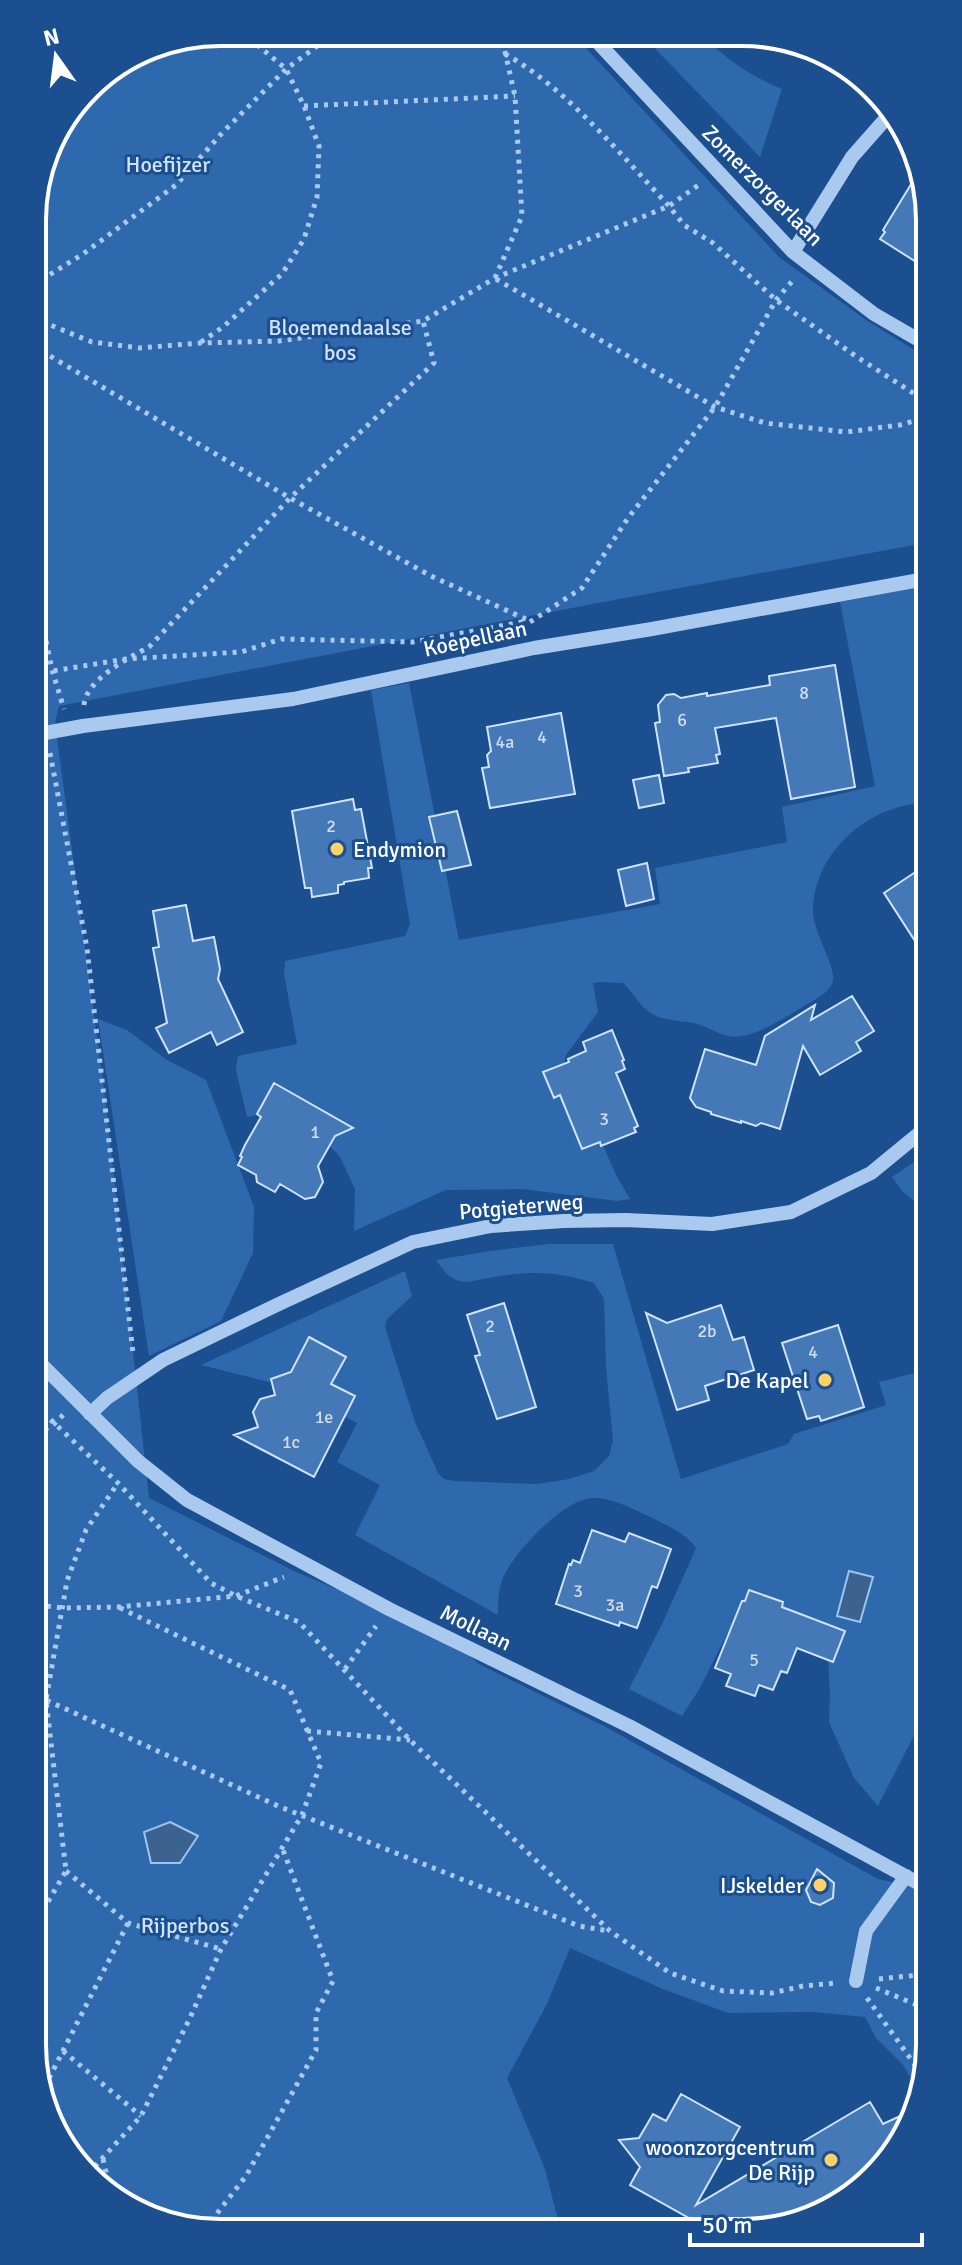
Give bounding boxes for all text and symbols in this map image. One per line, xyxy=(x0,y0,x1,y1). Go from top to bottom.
north arrow xyxy=(16,16,96,96)
text: N xyxy=(41,22,62,52)
street label: Zomerzorgerlaan xyxy=(696,119,829,252)
park label: Hoefijzer xyxy=(126,151,210,178)
park label: Bloemendaalse bos xyxy=(268,314,412,366)
street label: Koepellaan xyxy=(421,614,529,663)
house number: 8 xyxy=(799,682,809,704)
house number: 6 xyxy=(677,709,687,731)
house number: 4 xyxy=(537,726,547,748)
house number: 4a xyxy=(496,731,514,753)
house number: 2 xyxy=(326,815,336,837)
place label: Endymion xyxy=(353,836,446,863)
marker: Endymion xyxy=(328,840,346,858)
house number: 3 xyxy=(599,1108,609,1130)
house number: 1 xyxy=(310,1121,320,1143)
street label: Potgieterweg xyxy=(458,1188,584,1225)
house number: 2 xyxy=(485,1315,495,1337)
house number: 2b xyxy=(697,1320,717,1342)
house number: 4 xyxy=(808,1341,818,1363)
place label: De Kapel xyxy=(725,1367,809,1394)
marker: De Kapel xyxy=(816,1371,834,1389)
house number: 1e xyxy=(315,1406,333,1428)
house number: 1c xyxy=(282,1431,300,1453)
house number: 3 xyxy=(573,1580,583,1602)
house number: 3a xyxy=(606,1594,624,1616)
street label: Mollaan xyxy=(436,1599,516,1656)
house number: 5 xyxy=(749,1649,759,1671)
place label: IJskelder xyxy=(720,1872,804,1899)
marker: IJskelder xyxy=(811,1876,829,1894)
park label: Rijperbos xyxy=(141,1912,229,1939)
place label: woonzorgcentrum De Rijp xyxy=(645,2134,815,2186)
marker: woonzorgcentrum De Rijp xyxy=(822,2151,840,2169)
scale bar xyxy=(690,2197,922,2247)
text: 50 m xyxy=(702,2210,752,2240)

